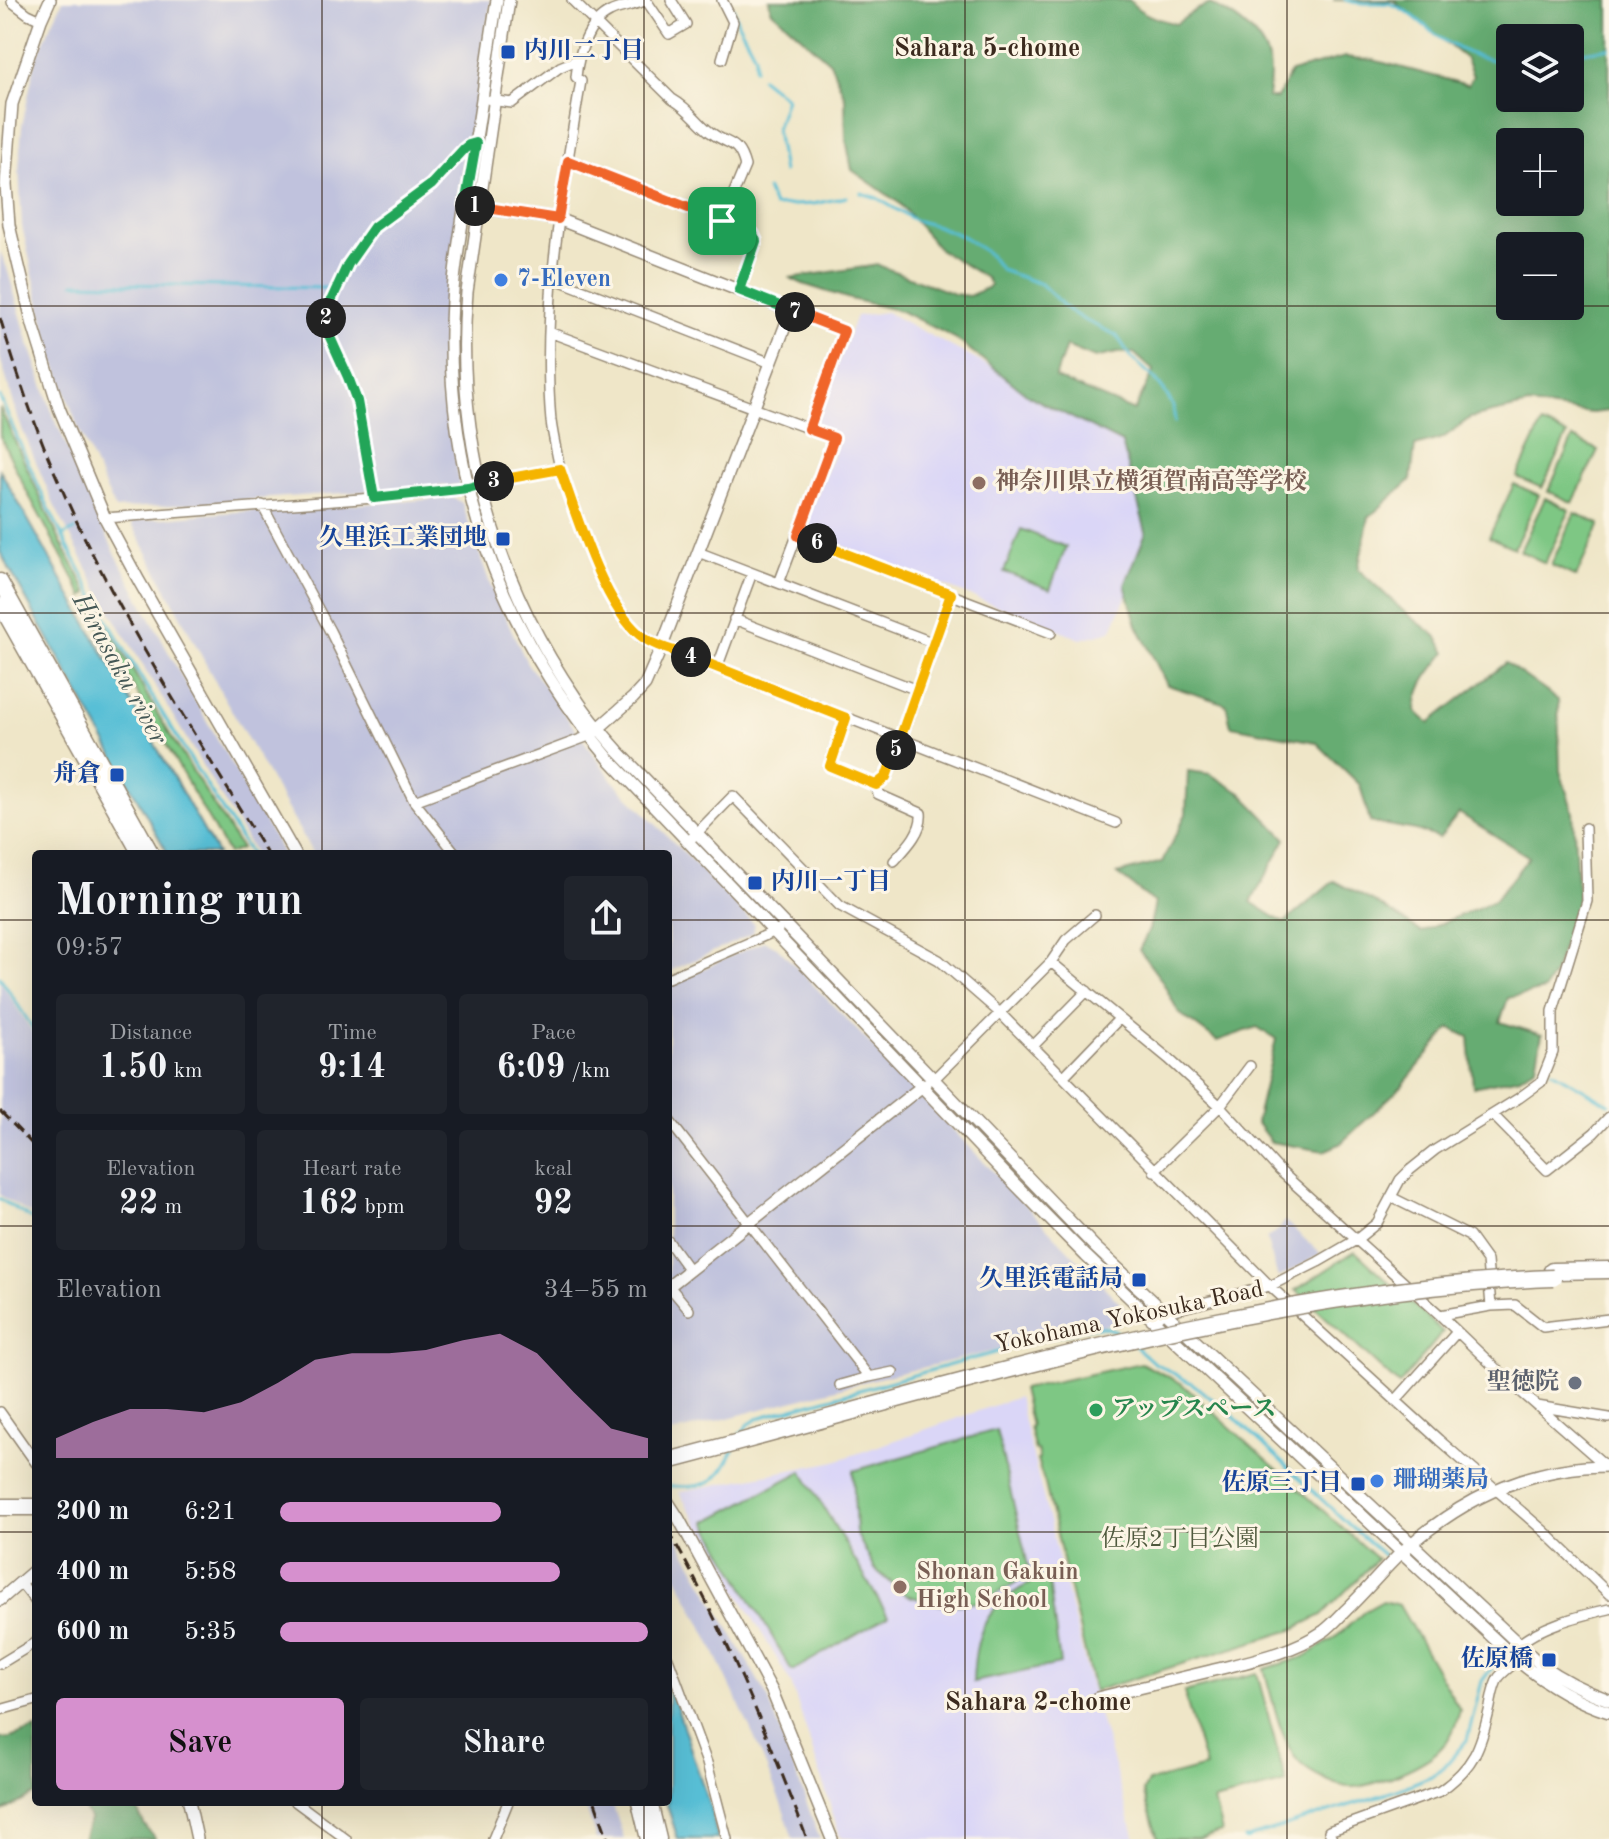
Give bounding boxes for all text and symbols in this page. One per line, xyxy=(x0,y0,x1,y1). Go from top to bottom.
map controls xyxy=(1496,24,1584,320)
button: layers xyxy=(1496,24,1584,112)
district label: Sahara 5-chome xyxy=(894,36,1080,62)
place label: 内川二丁目 xyxy=(524,37,644,64)
marker: 内川二丁目 xyxy=(499,43,517,61)
button: + xyxy=(1496,128,1584,216)
pin: 1 xyxy=(455,186,495,226)
pin xyxy=(688,187,756,255)
text: 1 xyxy=(469,195,481,217)
icon: arrive xyxy=(700,199,744,243)
button: − xyxy=(1496,232,1584,320)
place label: 7-Eleven xyxy=(517,268,611,292)
marker: 7-Eleven xyxy=(492,271,510,289)
pin: 7 xyxy=(775,292,815,332)
pin: 2 xyxy=(306,298,346,338)
text: 7 xyxy=(789,301,801,323)
text: 2 xyxy=(320,307,332,329)
pin: 3 xyxy=(474,461,514,501)
place label: 神奈川県立横須賀南高等学校 xyxy=(995,468,1307,495)
text: 3 xyxy=(488,470,500,492)
marker: 神奈川県立横須賀南高等学校 xyxy=(970,474,988,492)
pin: 6 xyxy=(797,523,837,563)
place label: 久里浜工業団地 xyxy=(319,524,487,551)
marker: 久里浜工業団地 xyxy=(494,530,512,548)
text: 6 xyxy=(811,532,823,554)
water label: Hirasaku river xyxy=(66,588,172,750)
pin: 4 xyxy=(671,637,711,677)
text: 4 xyxy=(685,646,697,668)
pin: 5 xyxy=(876,730,916,770)
text: 5 xyxy=(890,739,902,761)
place label: 舟倉 xyxy=(53,760,101,787)
marker: 舟倉 xyxy=(108,766,126,784)
place label: 内川一丁目 xyxy=(771,868,891,895)
marker: 内川一丁目 xyxy=(746,874,764,892)
button: share xyxy=(564,876,648,960)
text: Morning run xyxy=(56,880,303,924)
text: 09:57 xyxy=(56,935,124,961)
text: Distance xyxy=(109,1022,192,1044)
text: Time xyxy=(327,1022,377,1044)
text: Pace xyxy=(531,1022,576,1044)
text: 1.50 xyxy=(99,1051,167,1085)
text: 9:14 xyxy=(318,1051,386,1085)
text: 6:09 xyxy=(496,1051,565,1085)
text: km xyxy=(167,1060,203,1082)
text: /km xyxy=(565,1060,610,1082)
text: Elevation xyxy=(106,1158,195,1180)
text: Heart rate xyxy=(303,1158,401,1180)
text: kcal xyxy=(534,1158,572,1180)
text: 22 xyxy=(119,1187,159,1221)
text: 162 xyxy=(299,1187,358,1221)
text: 92 xyxy=(534,1187,573,1221)
text: m xyxy=(159,1196,182,1218)
text: bpm xyxy=(358,1196,405,1218)
place label: 久里浜電話局 xyxy=(979,1265,1123,1292)
marker: 久里浜電話局 xyxy=(1130,1271,1148,1289)
text: Elevation xyxy=(56,1277,162,1303)
text: 34–55 m xyxy=(544,1277,648,1303)
street label: Yokohama Yokosuka Road xyxy=(992,1278,1266,1358)
place label: 聖徳院 xyxy=(1487,1368,1559,1395)
marker: 聖徳院 xyxy=(1566,1374,1584,1392)
place label: アップスペース xyxy=(1112,1396,1276,1422)
marker: アップスペース xyxy=(1087,1401,1105,1419)
place label: 珊瑚薬局 xyxy=(1393,1466,1489,1493)
place label: 佐原三丁目 xyxy=(1222,1469,1342,1496)
marker: 珊瑚薬局 xyxy=(1368,1472,1386,1490)
marker: 佐原三丁目 xyxy=(1349,1475,1367,1493)
text: 200 m xyxy=(56,1499,129,1525)
text: 6:21 xyxy=(184,1499,237,1525)
park label: 佐原2丁目公園 xyxy=(1101,1525,1259,1552)
text: 400 m xyxy=(56,1559,129,1585)
text: 5:58 xyxy=(184,1559,237,1585)
place label: Shonan Gakuin High School xyxy=(916,1561,1079,1613)
marker: Shonan Gakuin High School xyxy=(891,1578,909,1596)
text: 600 m xyxy=(56,1619,129,1645)
text: 5:35 xyxy=(184,1619,237,1645)
place label: 佐原橋 xyxy=(1461,1645,1533,1672)
marker: 佐原橋 xyxy=(1540,1651,1558,1669)
district label: Sahara 2-chome xyxy=(945,1690,1131,1716)
button: Save xyxy=(56,1698,344,1790)
button: Share xyxy=(360,1698,648,1790)

